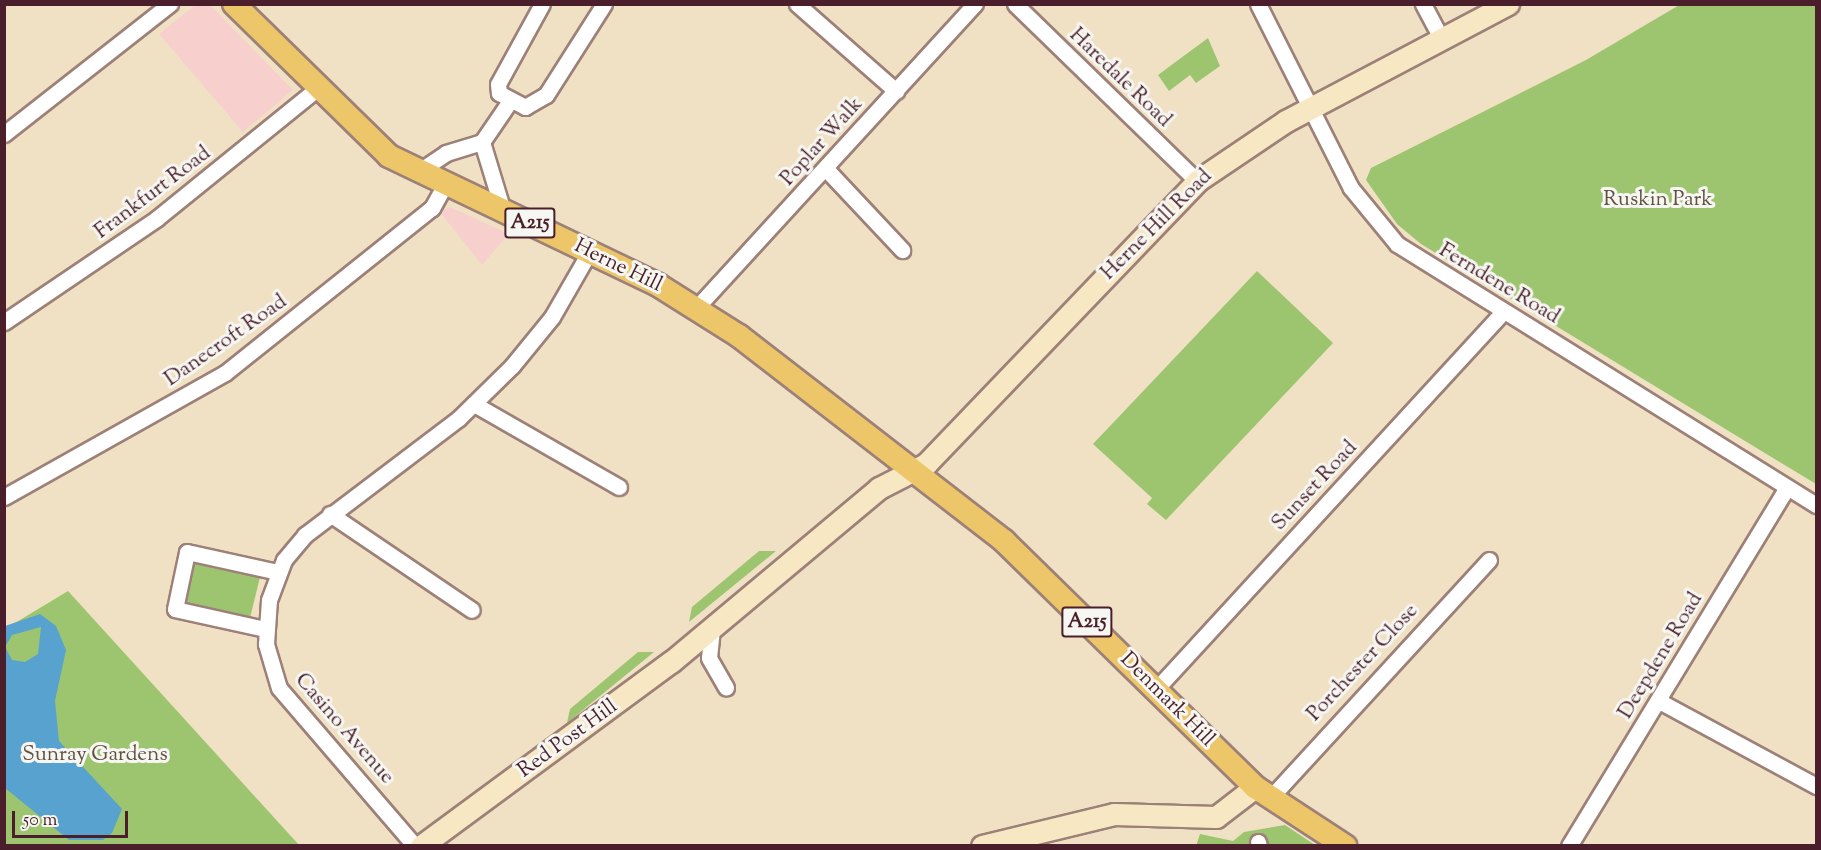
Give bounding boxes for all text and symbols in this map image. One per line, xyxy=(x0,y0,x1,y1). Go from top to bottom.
street label: Haredale Road xyxy=(1064,23,1176,133)
street label: Poplar Walk xyxy=(776,92,868,192)
street label: Frankfurt Road xyxy=(90,141,216,245)
street label: Herne Hill Road xyxy=(1096,164,1218,286)
park label: Ruskin Park xyxy=(1603,187,1713,213)
road number: A215 xyxy=(503,206,557,240)
street label: Herne Hill xyxy=(570,234,666,298)
street label: Ferndene Road xyxy=(1434,238,1564,330)
street label: Danecroft Road xyxy=(160,290,292,392)
street label: Sunset Road xyxy=(1267,436,1363,536)
street label: Deepdene Road xyxy=(1613,588,1709,724)
street label: Porchester Close xyxy=(1302,599,1424,727)
road number: A215 xyxy=(1060,605,1114,639)
street label: Denmark Hill xyxy=(1114,647,1220,753)
street label: Casino Avenue xyxy=(289,668,399,790)
street label: Red Post Hill xyxy=(513,694,623,784)
park label: Sunray Gardens xyxy=(22,742,168,768)
scale bar xyxy=(15,799,130,837)
text: 50 m xyxy=(23,808,57,834)

